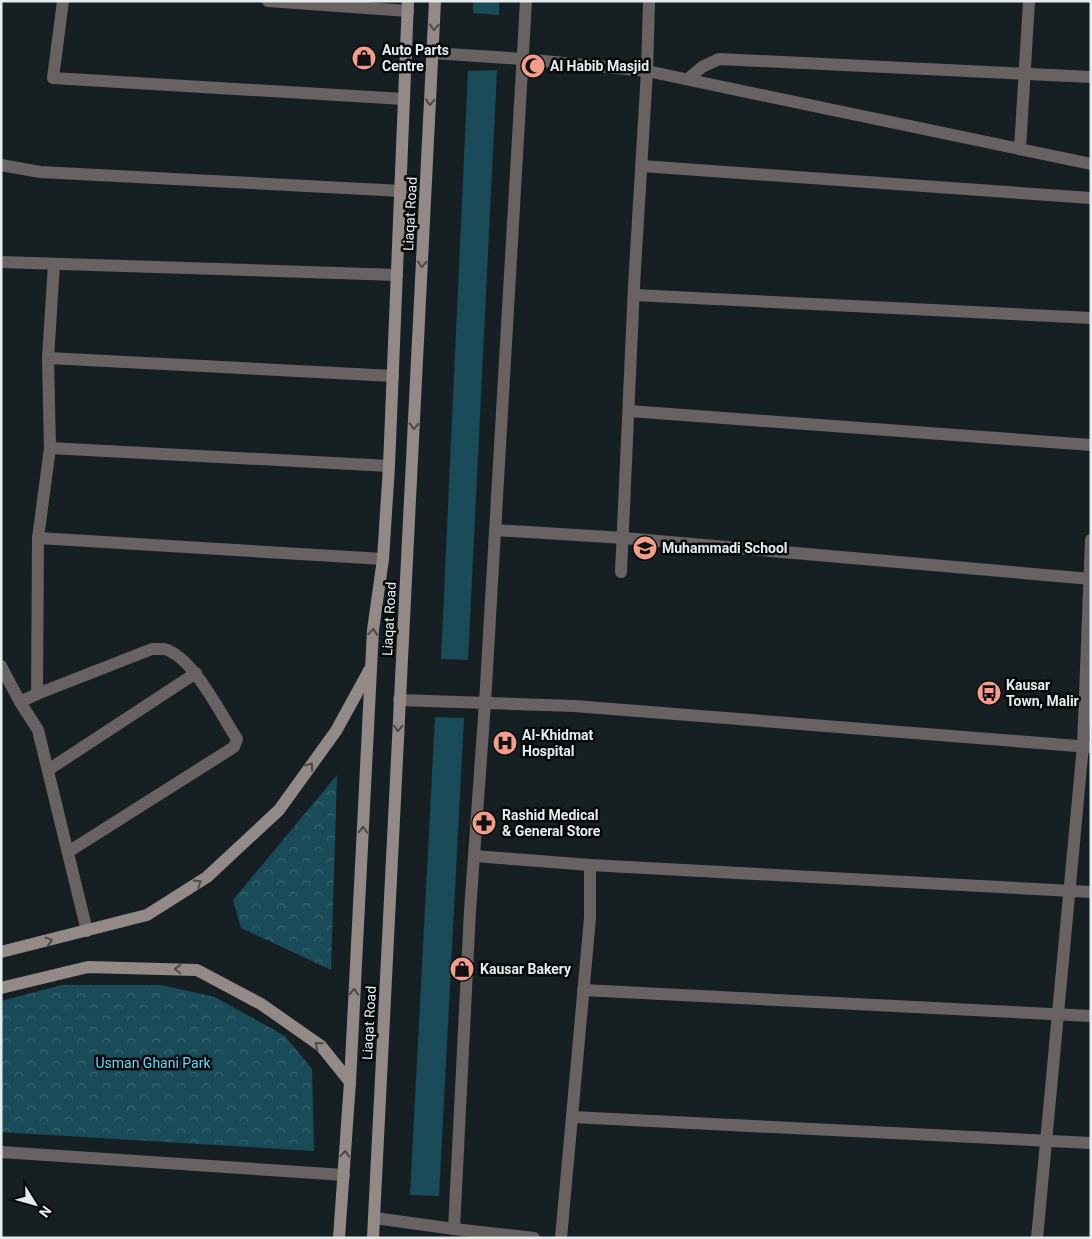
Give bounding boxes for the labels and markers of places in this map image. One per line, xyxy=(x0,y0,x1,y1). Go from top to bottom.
place label: Auto Parts Centre xyxy=(382,42,449,74)
shop icon: Auto Parts Centre xyxy=(351,45,377,71)
mosque icon: Al Habib Masjid xyxy=(520,53,546,79)
place label: Al Habib Masjid xyxy=(550,58,649,74)
school or university icon: Muhammadi School xyxy=(632,535,658,561)
place label: Muhammadi School xyxy=(662,540,788,556)
place label: Kausar Town, Malir xyxy=(1006,677,1079,709)
bus stop icon: Kausar Town, Malir xyxy=(976,680,1002,706)
place label: Al-Khidmat Hospital xyxy=(522,727,594,759)
hospital icon: Al-Khidmat Hospital xyxy=(492,730,518,756)
place label: Rashid Medical & General Store xyxy=(502,807,601,839)
pharmacy icon: Rashid Medical & General Store xyxy=(471,810,497,836)
shop icon: Kausar Bakery xyxy=(449,956,475,982)
place label: Kausar Bakery xyxy=(480,961,572,977)

